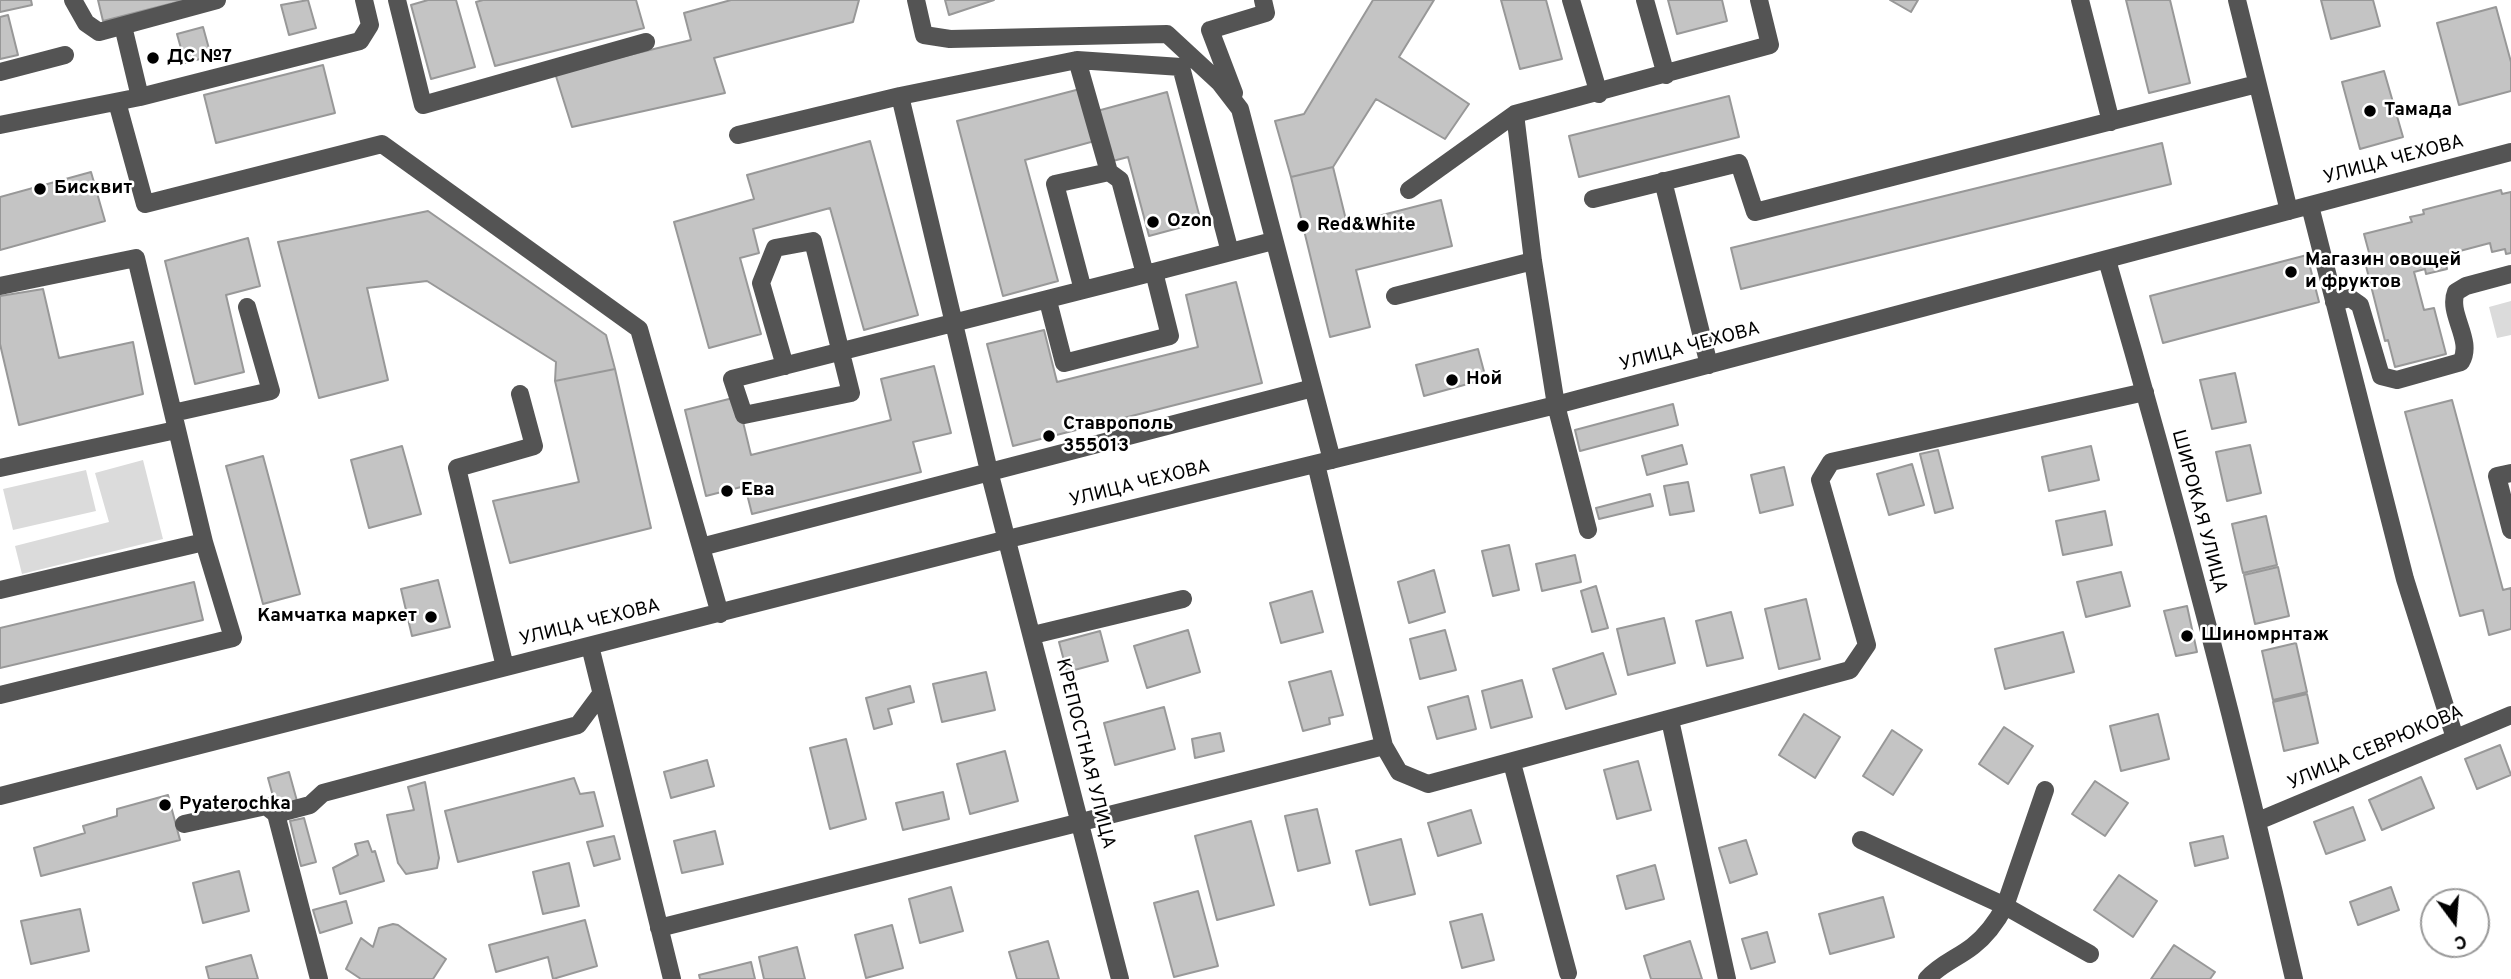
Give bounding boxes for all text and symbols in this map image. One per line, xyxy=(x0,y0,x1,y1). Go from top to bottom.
place label: ДС №7 xyxy=(167,47,232,69)
marker: ДС №7 xyxy=(145,50,161,66)
place label: Тамада xyxy=(2384,100,2452,122)
marker: Тамада xyxy=(2362,103,2378,119)
street label: УЛИЦА ЧЕХОВА xyxy=(2321,131,2467,191)
place label: Бисквит xyxy=(54,178,132,200)
marker: Бисквит xyxy=(32,181,48,197)
place label: Ozon xyxy=(1167,211,1212,233)
marker: Ozon xyxy=(1145,214,1161,230)
place label: Red&White xyxy=(1317,215,1416,237)
marker: Red&White xyxy=(1295,218,1311,234)
place label: Магазин овощей и фруктов xyxy=(2305,250,2461,294)
marker: Магазин овощей и фруктов xyxy=(2283,264,2299,280)
street label: УЛИЦА ЧЕХОВА xyxy=(1617,318,1763,378)
place label: Ной xyxy=(1466,369,1502,391)
marker: Ной xyxy=(1444,372,1460,388)
place label: Ставрополь 355013 xyxy=(1063,414,1173,458)
marker: Ставрополь 355013 xyxy=(1041,428,1057,444)
street label: ШИРОКАЯ УЛИЦА xyxy=(2165,428,2231,596)
street label: УЛИЦА ЧЕХОВА xyxy=(1067,456,1213,514)
place label: Ева xyxy=(741,480,775,502)
marker: Ева xyxy=(719,483,735,499)
street label: УЛИЦА ЧЕХОВА xyxy=(517,595,663,653)
place label: Камчатка маркет xyxy=(257,606,417,628)
marker: Камчатка маркет xyxy=(423,609,439,625)
place label: Шиномрнтаж xyxy=(2201,625,2329,647)
marker: Шиномрнтаж xyxy=(2179,628,2195,644)
street label: КРЕПОСТНАЯ УЛИЦА xyxy=(1049,656,1119,852)
street label: УЛИЦА СЕВРЮКОВА xyxy=(2285,702,2467,796)
place label: Pyaterochka xyxy=(179,794,291,816)
marker: Pyaterochka xyxy=(157,797,173,813)
north arrow xyxy=(2420,888,2490,958)
text: С xyxy=(2451,928,2469,954)

